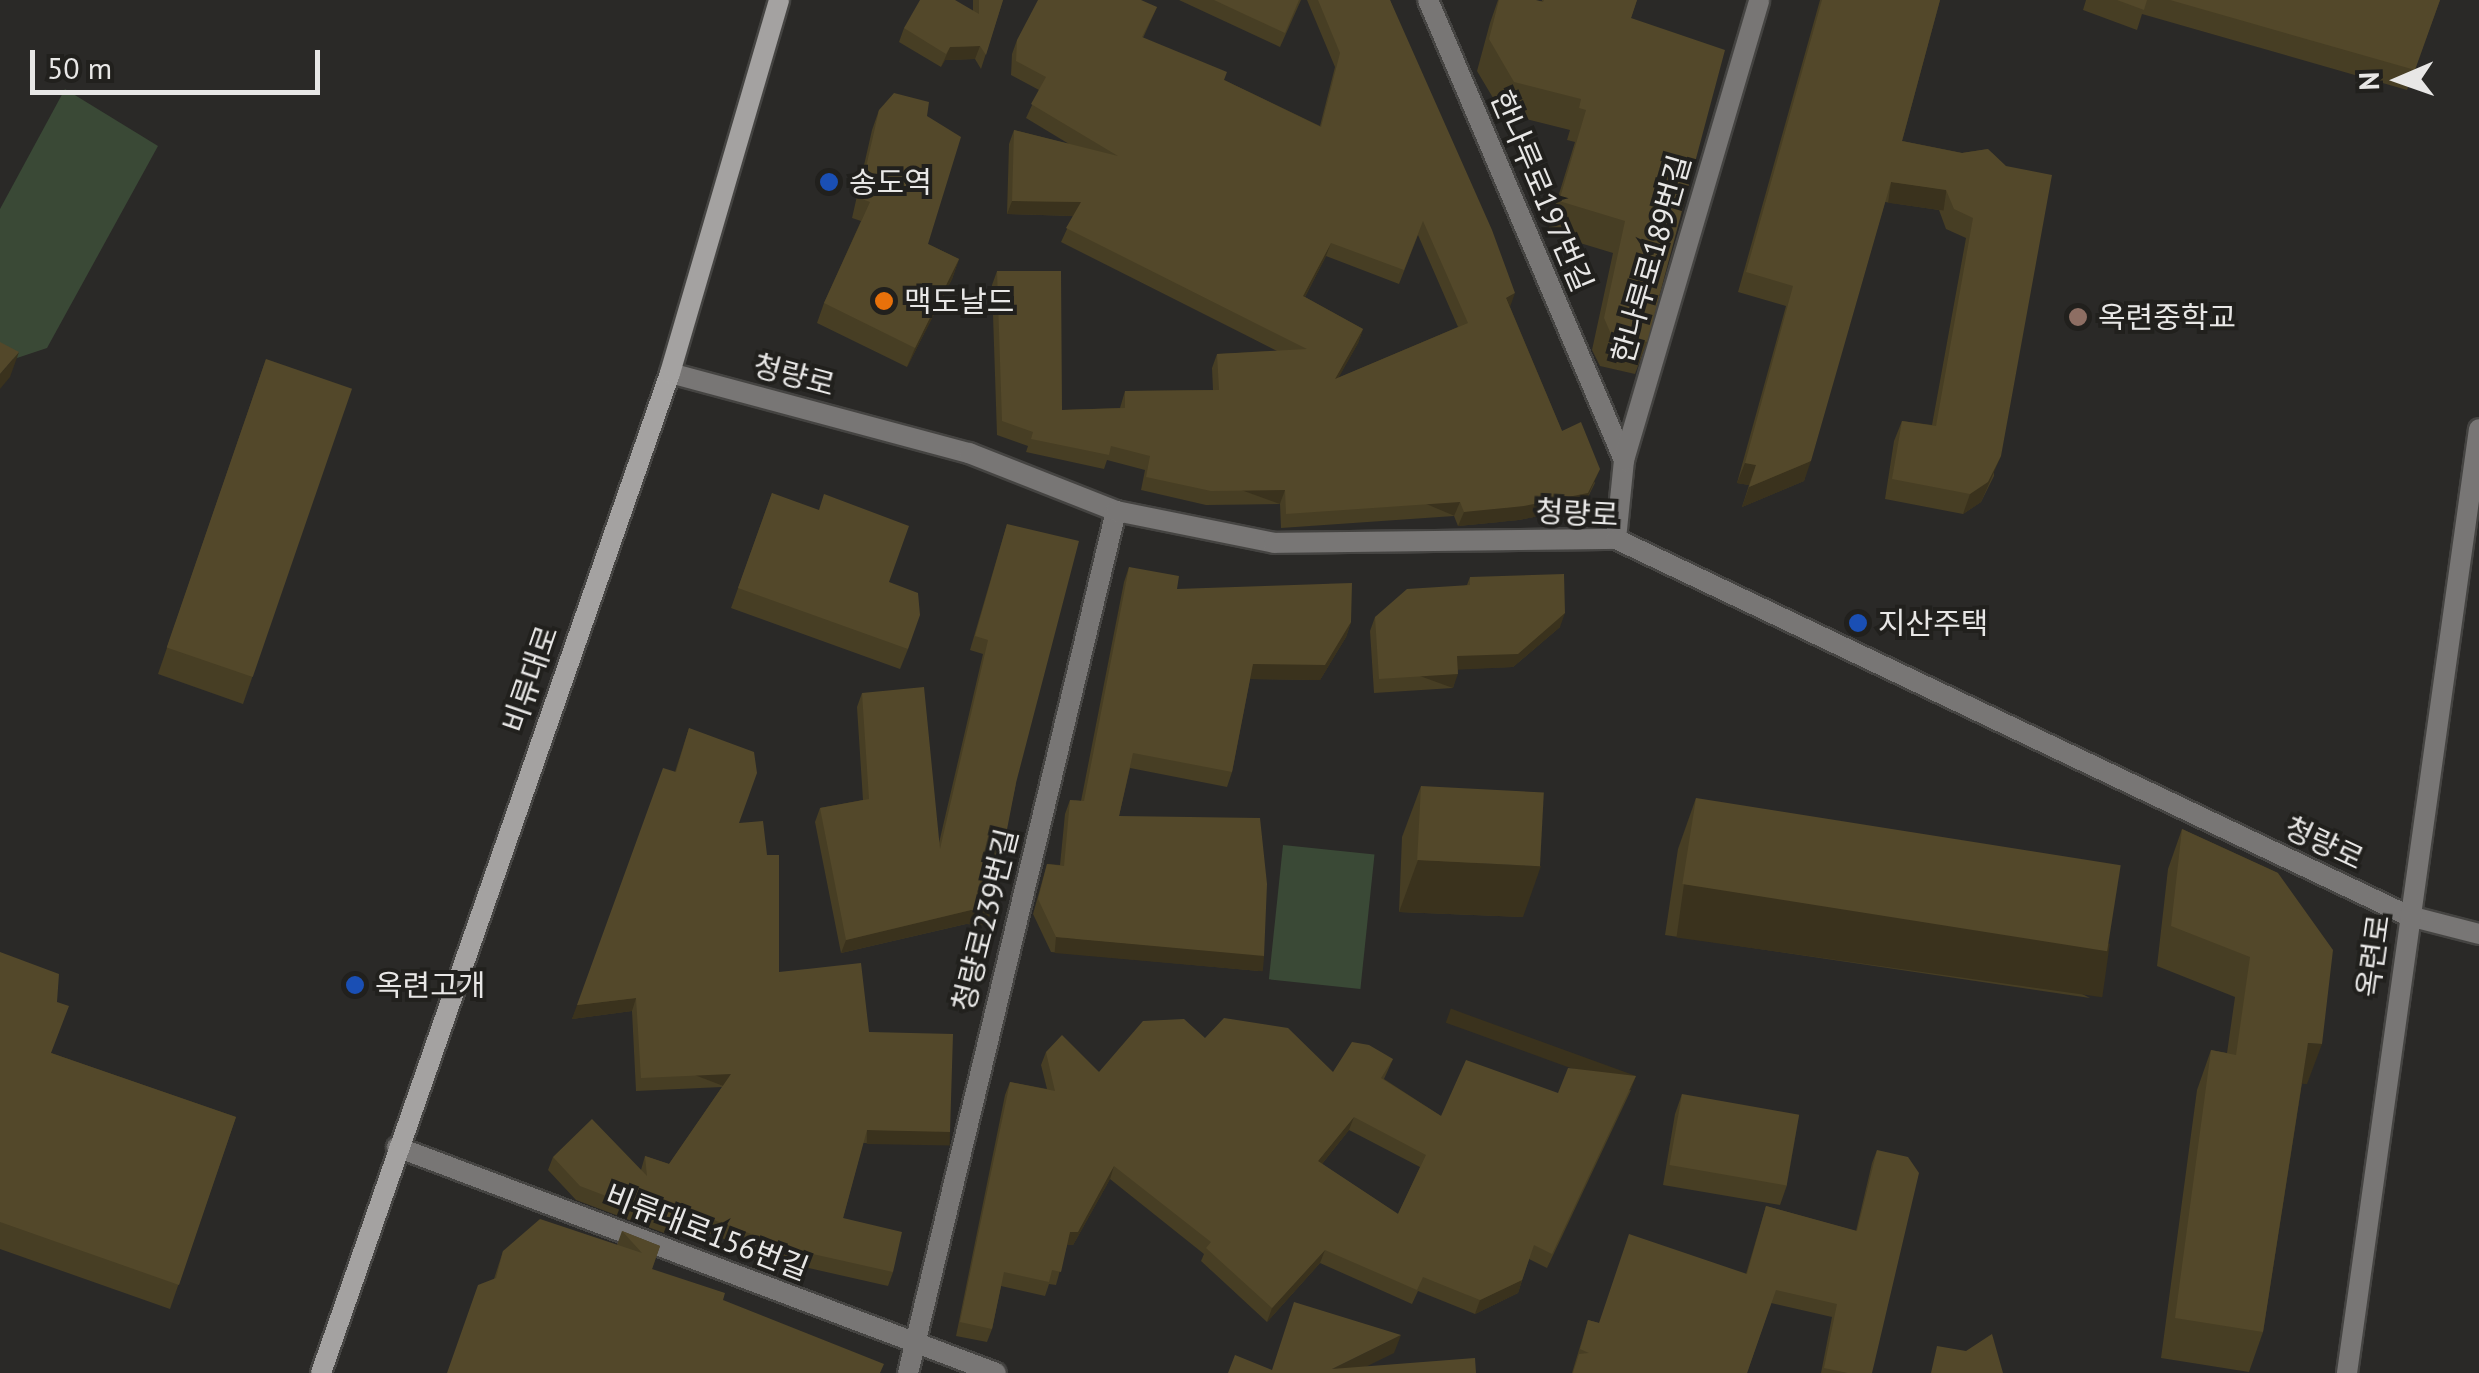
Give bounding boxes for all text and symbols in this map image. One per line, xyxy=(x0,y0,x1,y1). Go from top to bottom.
scale bar xyxy=(35,30,325,92)
north arrow xyxy=(2349,30,2449,130)
text: 50 m xyxy=(47,48,112,87)
text: N xyxy=(2350,71,2387,91)
street label: 한나루로197번길 xyxy=(1483,85,1601,297)
street label: 한나루로189번길 xyxy=(1604,151,1698,367)
place label: 송도역 xyxy=(849,164,932,200)
marker: 송도역 xyxy=(818,171,840,193)
place label: 맥도날드 xyxy=(904,283,1014,319)
marker: 맥도날드 xyxy=(873,290,895,312)
place label: 옥련중학교 xyxy=(2098,299,2236,335)
marker: 옥련중학교 xyxy=(2067,306,2089,328)
street label: 청량로 xyxy=(749,347,839,403)
street label: 청량로 xyxy=(1535,493,1619,533)
place label: 지산주택 xyxy=(1878,605,1988,641)
marker: 지산주택 xyxy=(1847,612,1869,634)
street label: 비류대로 xyxy=(495,621,565,737)
street label: 청량로 xyxy=(2279,809,2369,877)
street label: 청량로239번길 xyxy=(945,825,1025,1015)
street label: 옥련로 xyxy=(2349,912,2397,1000)
place label: 옥련고개 xyxy=(375,967,485,1003)
marker: 옥련고개 xyxy=(344,974,366,996)
street label: 비류대로156번길 xyxy=(600,1177,814,1287)

